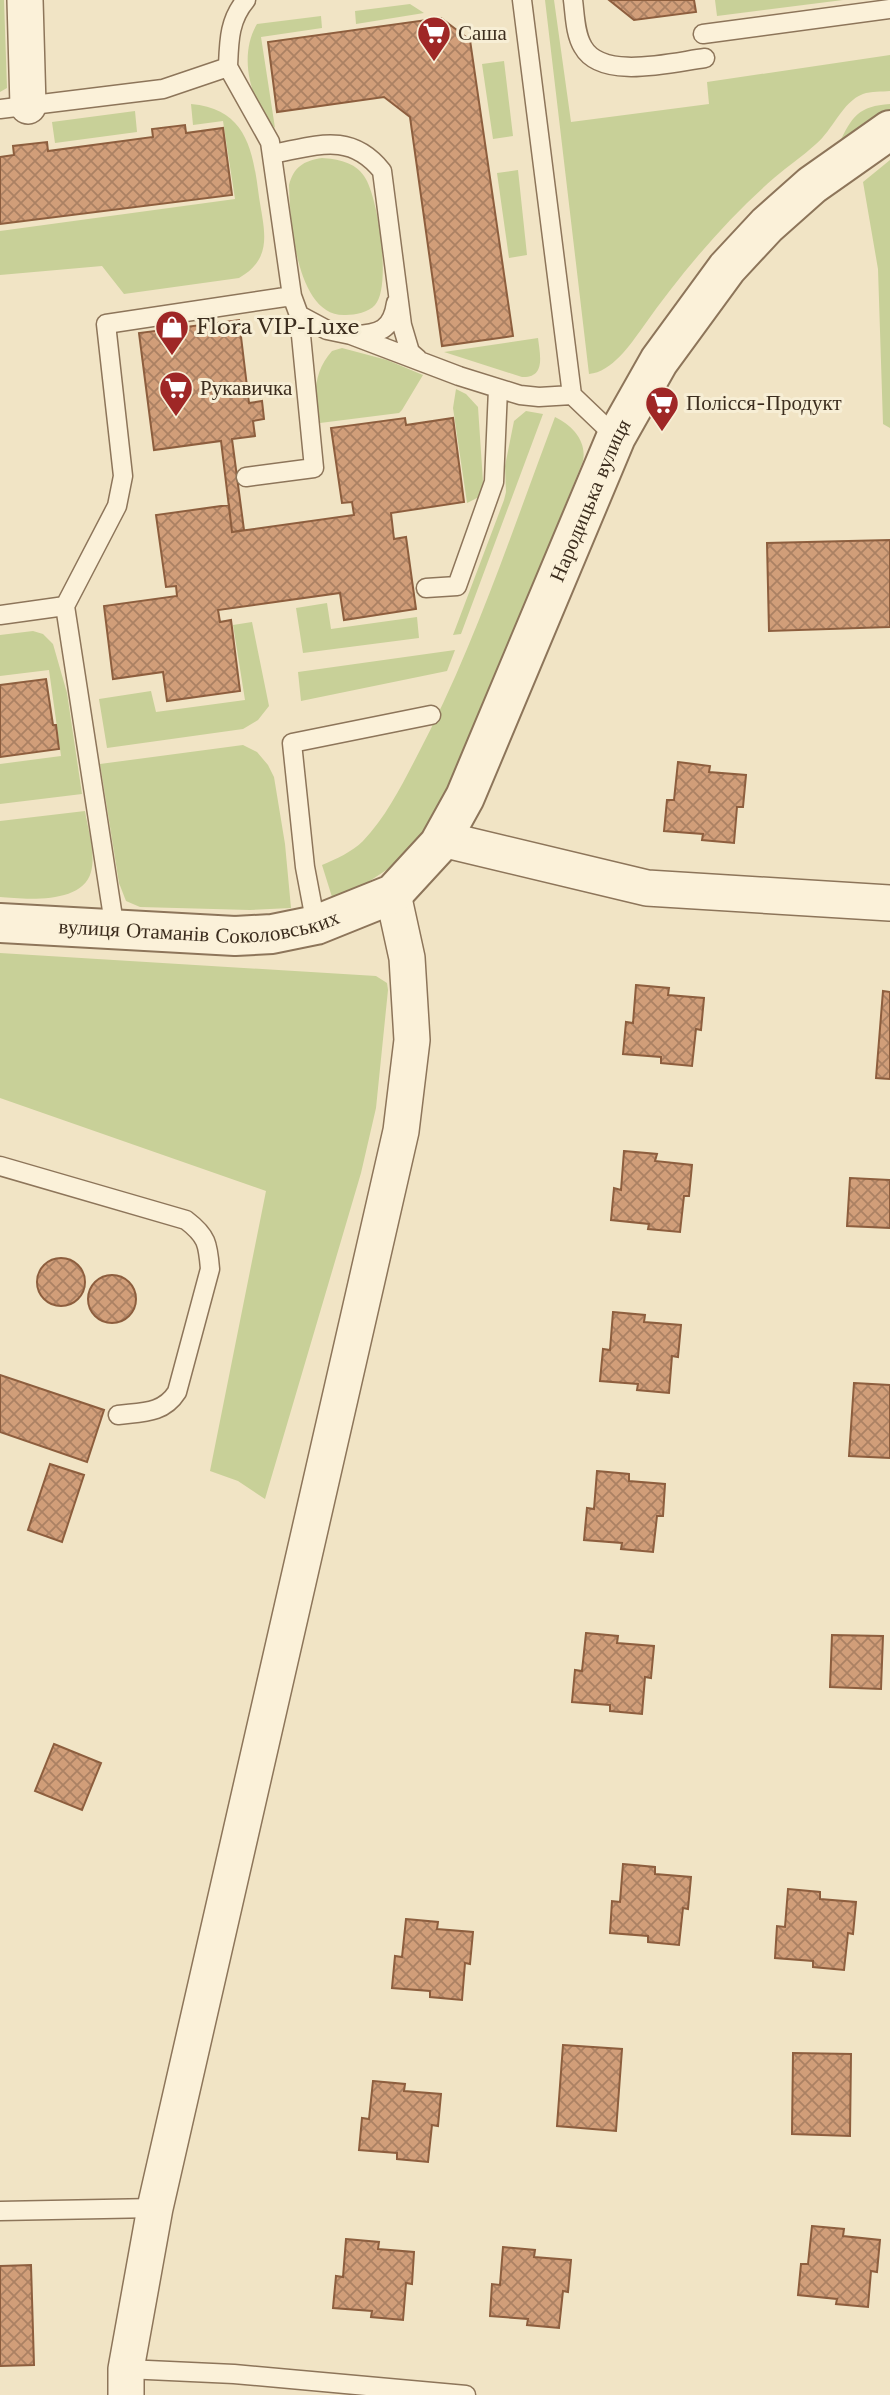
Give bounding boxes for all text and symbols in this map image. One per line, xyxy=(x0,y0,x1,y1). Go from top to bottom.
supermarket icon: Саша xyxy=(415,14,453,63)
place label: Саша xyxy=(458,20,507,46)
shop icon: Flora VIP-Luxe xyxy=(153,308,191,357)
place label: Flora VIP-Luxe xyxy=(196,314,360,340)
supermarket icon: Рукавичка xyxy=(157,369,195,418)
place label: Рукавичка xyxy=(200,375,293,401)
supermarket icon: Полісся-Продукт xyxy=(643,384,681,433)
place label: Полісся-Продукт xyxy=(686,390,842,416)
street label: Народицька вулиця xyxy=(544,414,637,585)
street label: вулиця Отаманів Соколовських xyxy=(58,904,343,949)

